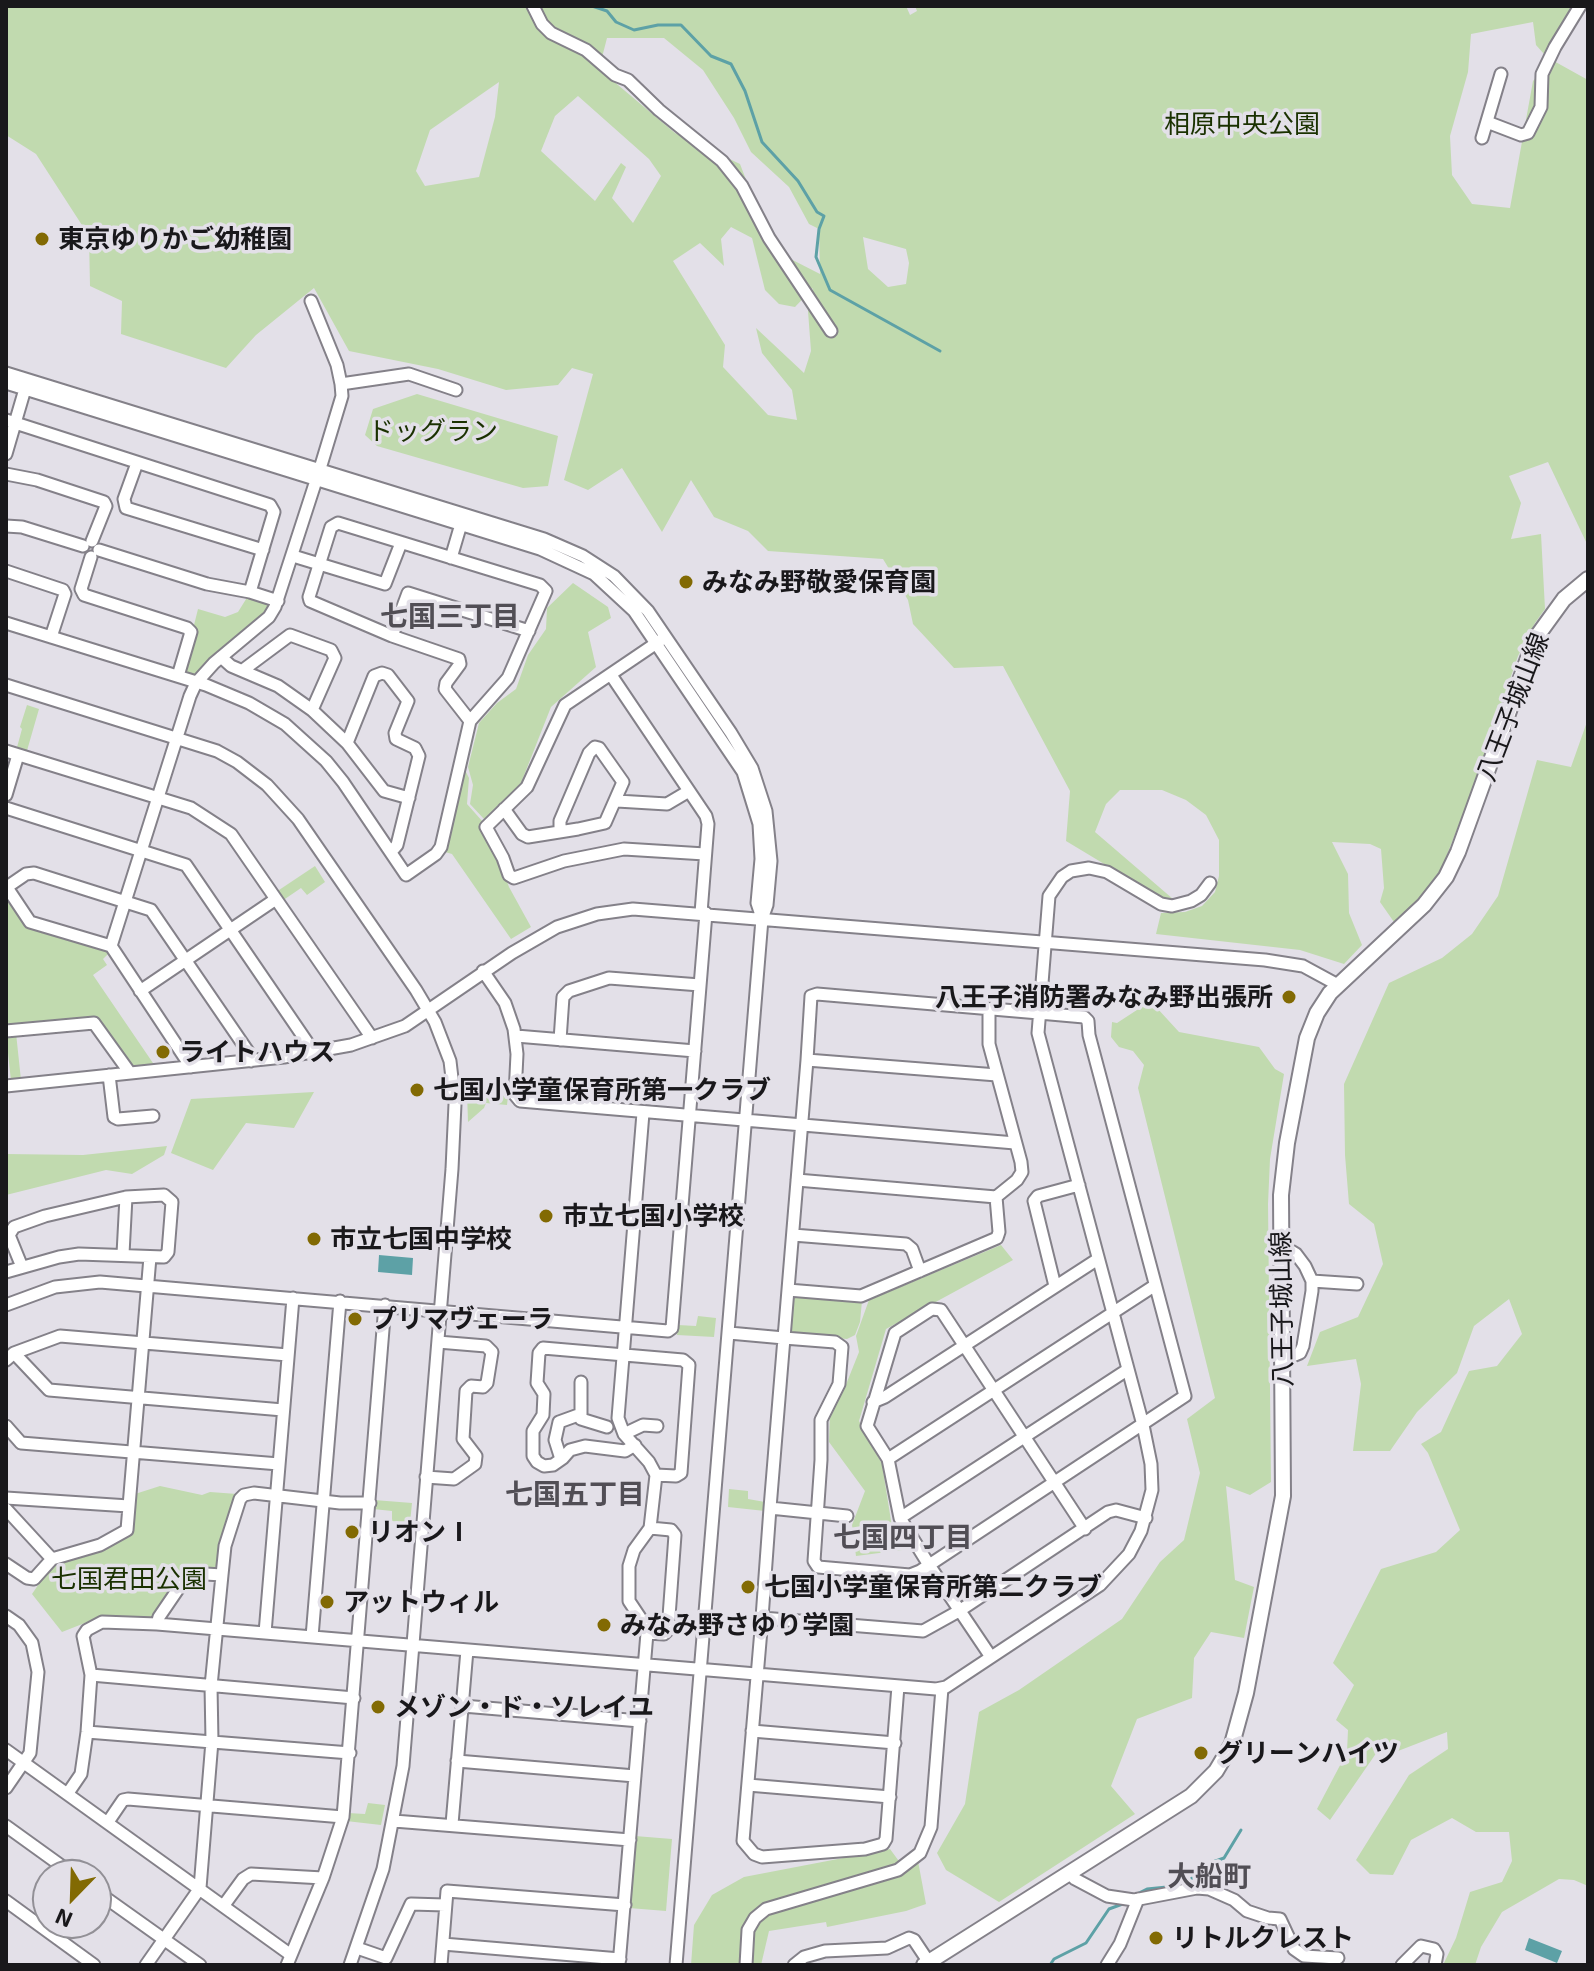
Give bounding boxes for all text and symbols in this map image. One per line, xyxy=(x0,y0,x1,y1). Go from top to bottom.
park label: 相原中央公園 xyxy=(1164,108,1320,140)
place label: 東京ゆりかご幼稚園 xyxy=(58,223,292,255)
marker: 東京ゆりかご幼稚園 xyxy=(33,230,51,248)
park label: ドッグラン xyxy=(368,415,498,447)
place label: みなみ野敬愛保育園 xyxy=(702,566,936,598)
marker: みなみ野敬愛保育園 xyxy=(677,573,695,591)
district label: 七国三丁目 xyxy=(380,600,520,634)
street label: 八王子城山線 xyxy=(1470,629,1556,785)
place label: 八王子消防署みなみ野出張所 xyxy=(935,981,1273,1013)
marker: 八王子消防署みなみ野出張所 xyxy=(1280,988,1298,1006)
place label: ライトハウス xyxy=(179,1036,335,1068)
marker: ライトハウス xyxy=(154,1043,172,1061)
place label: 七国小学童保育所第一クラブ xyxy=(433,1074,771,1106)
marker: 七国小学童保育所第一クラブ xyxy=(408,1081,426,1099)
place label: 市立七国小学校 xyxy=(562,1200,744,1232)
marker: 市立七国小学校 xyxy=(537,1207,555,1225)
place label: 市立七国中学校 xyxy=(330,1223,512,1255)
marker: 市立七国中学校 xyxy=(305,1230,323,1248)
street label: 八王子城山線 xyxy=(1265,1231,1299,1387)
place label: プリマヴェーラ xyxy=(371,1303,553,1335)
marker: プリマヴェーラ xyxy=(346,1310,364,1328)
district label: 七国五丁目 xyxy=(505,1478,645,1512)
place label: リオンⅠ xyxy=(368,1516,472,1548)
district label: 七国四丁目 xyxy=(833,1521,973,1555)
marker: リオンⅠ xyxy=(343,1523,361,1541)
park label: 七国君田公園 xyxy=(51,1563,207,1595)
place label: 七国小学童保育所第二クラブ xyxy=(764,1571,1102,1603)
marker: 七国小学童保育所第二クラブ xyxy=(739,1578,757,1596)
place label: アットウィル xyxy=(343,1586,499,1618)
marker: アットウィル xyxy=(318,1593,336,1611)
place label: みなみ野さゆり学園 xyxy=(620,1609,854,1641)
marker: みなみ野さゆり学園 xyxy=(595,1616,613,1634)
place label: メゾン・ド・ソレイユ xyxy=(394,1691,654,1723)
marker: メゾン・ド・ソレイユ xyxy=(369,1698,387,1716)
place label: グリーンハイツ xyxy=(1217,1737,1399,1769)
marker: グリーンハイツ xyxy=(1192,1744,1210,1762)
north arrow xyxy=(32,1859,112,1939)
district label: 大船町 xyxy=(1167,1860,1251,1894)
text: N xyxy=(51,1904,76,1934)
place label: リトルクレスト xyxy=(1172,1922,1354,1954)
marker: リトルクレスト xyxy=(1147,1929,1165,1947)

